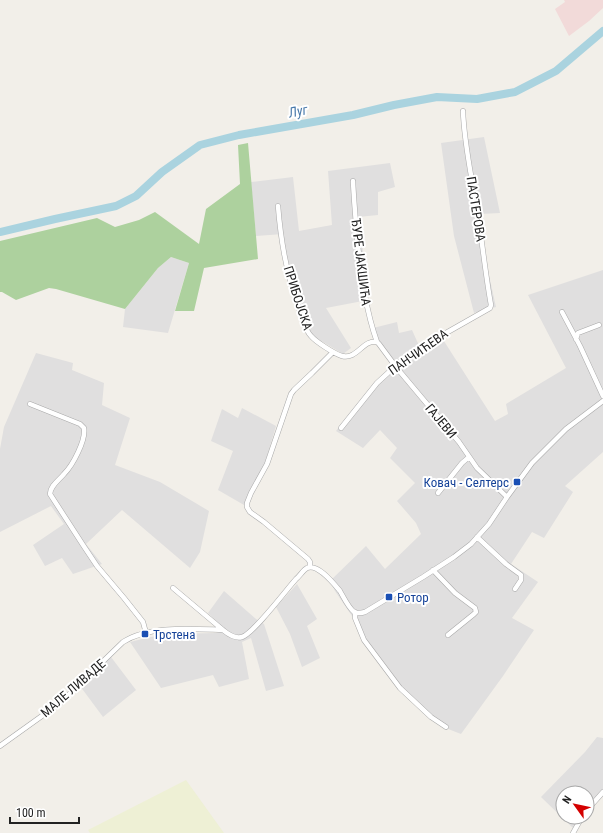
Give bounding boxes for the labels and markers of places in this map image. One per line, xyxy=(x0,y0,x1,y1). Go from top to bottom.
place label: Ковач - Селтерс xyxy=(424,475,509,490)
marker: Ковач - Селтерс xyxy=(512,477,522,487)
place label: Ротор xyxy=(397,590,429,605)
marker: Ротор xyxy=(384,592,394,602)
place label: Трстена xyxy=(153,627,195,642)
marker: Трстена xyxy=(140,629,150,639)

